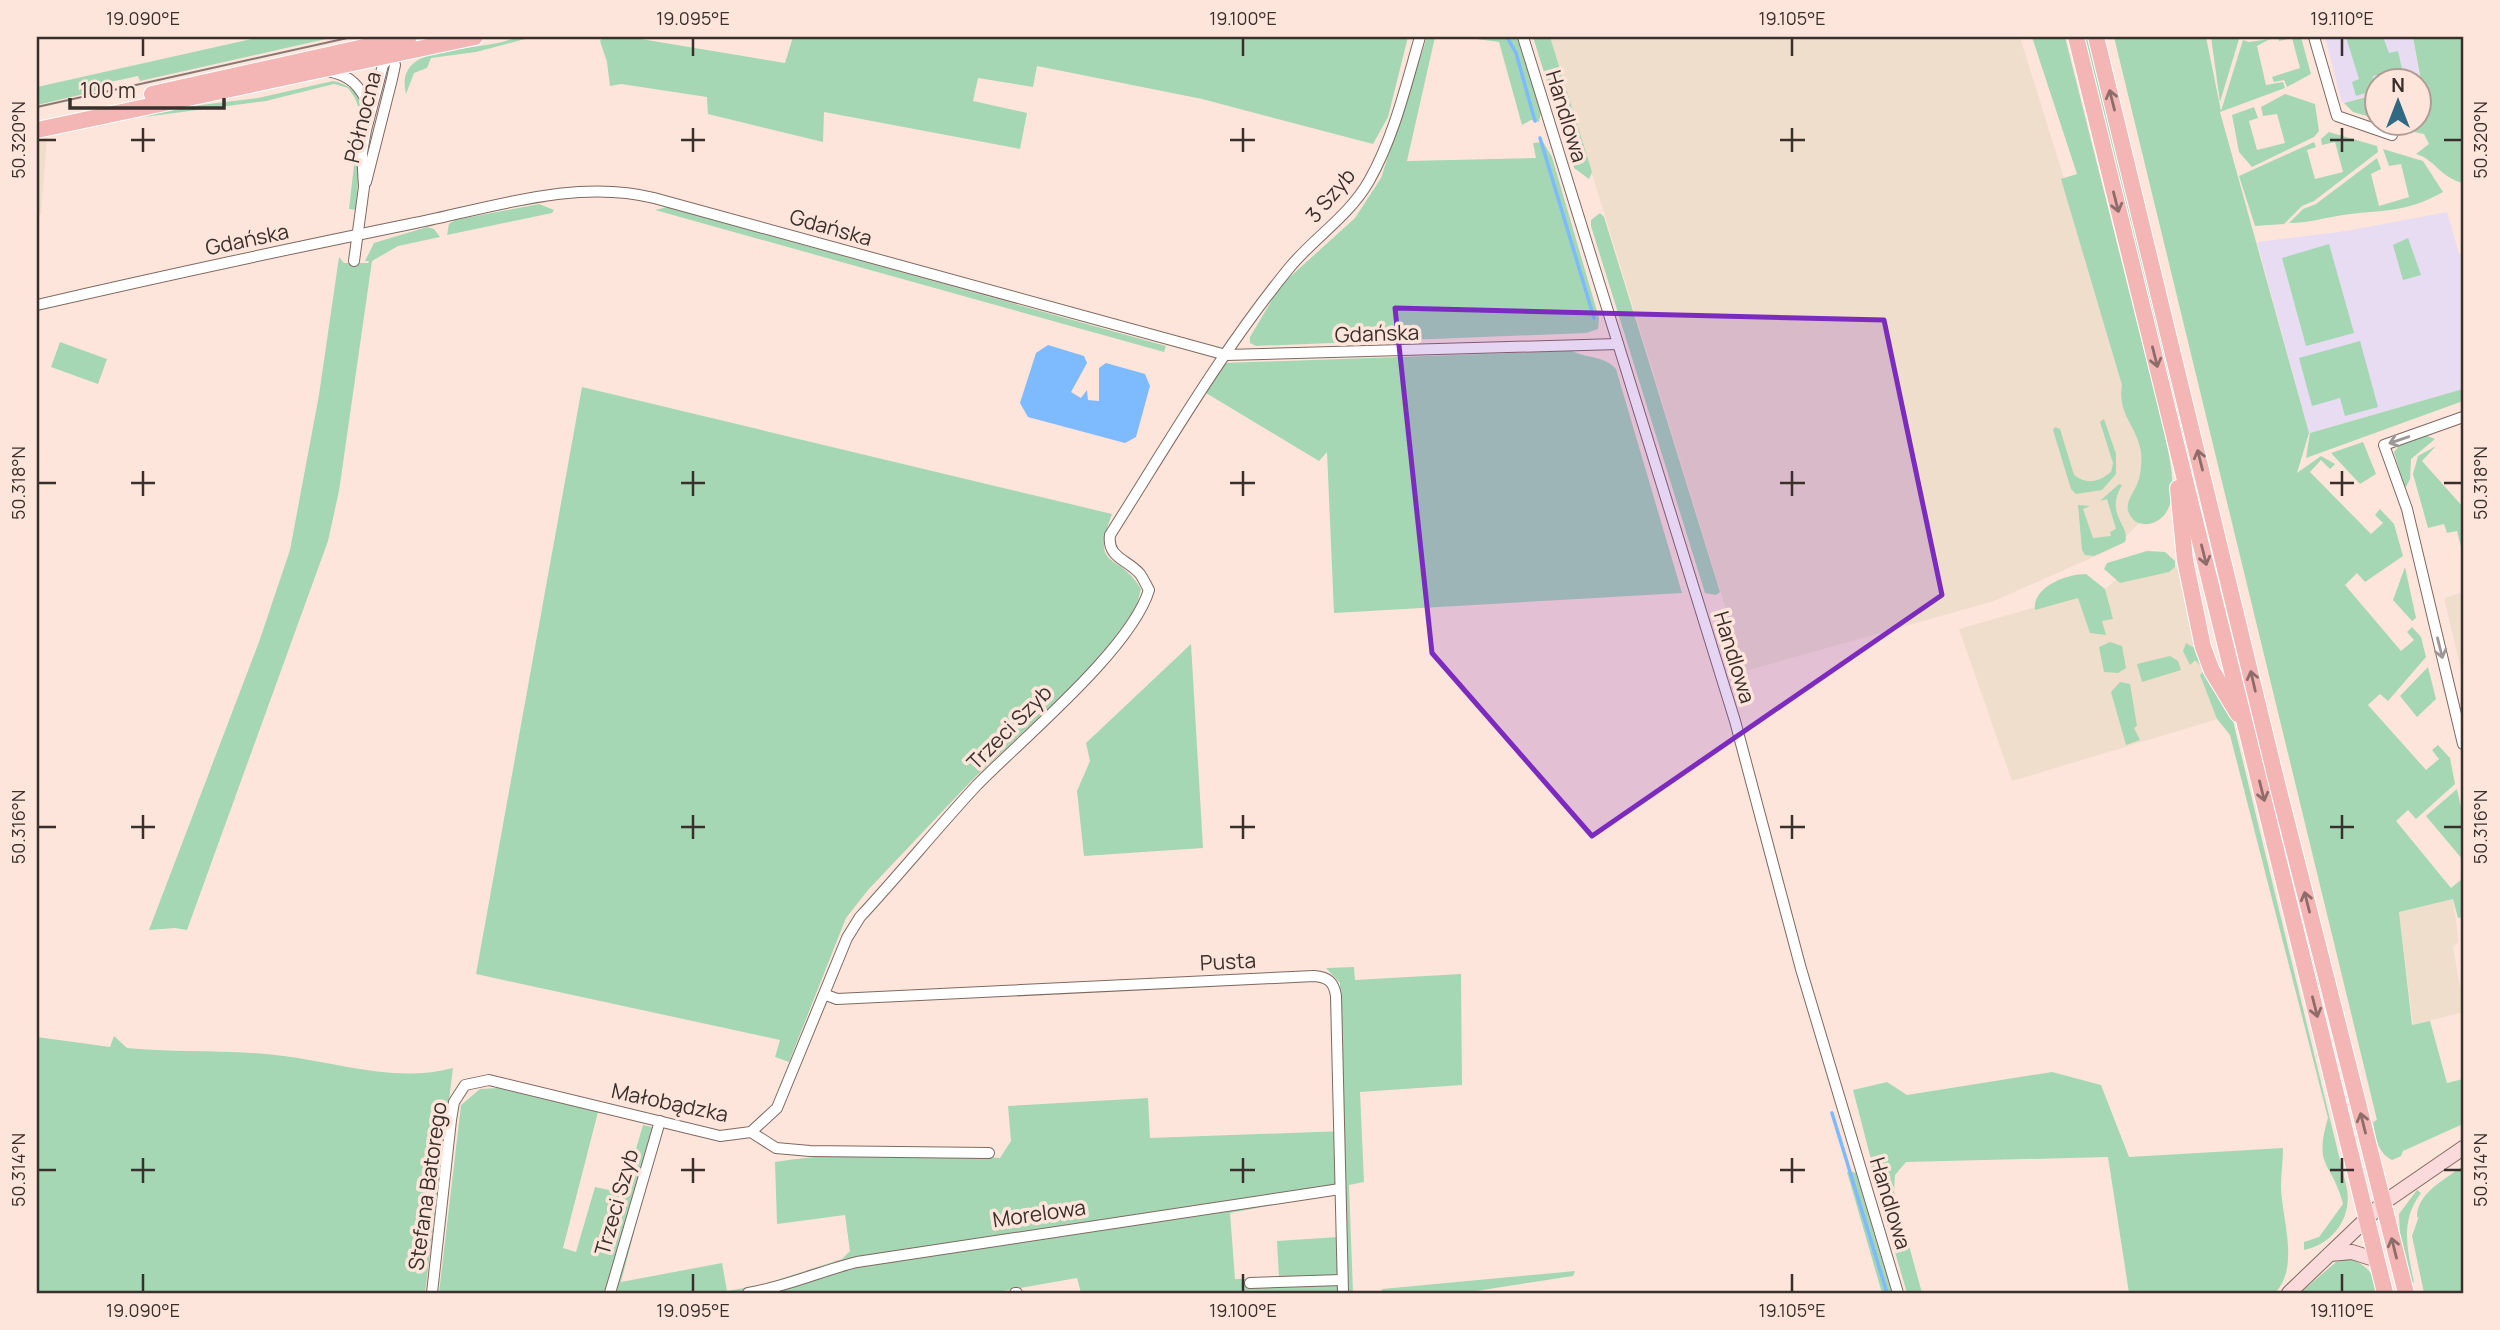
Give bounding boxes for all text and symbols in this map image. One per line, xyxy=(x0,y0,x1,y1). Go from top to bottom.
text: 19.090°E xyxy=(106,6,180,30)
text: 19.095°E xyxy=(656,6,730,30)
text: 19.100°E xyxy=(1209,6,1277,30)
text: 19.105°E xyxy=(1759,6,1826,30)
text: 19.110°E xyxy=(2310,6,2374,30)
scale bar xyxy=(70,66,224,110)
north arrow xyxy=(2364,66,2434,136)
street label: Handlowa xyxy=(1540,67,1594,165)
street label: Północna xyxy=(337,68,387,166)
text: N xyxy=(2391,72,2405,98)
text: 100 m xyxy=(80,76,136,104)
one-way arrow xyxy=(2105,89,2118,111)
text: 50.320°N xyxy=(6,101,30,179)
text: 50.320°N xyxy=(2468,101,2492,179)
street label: 3 Szyb xyxy=(1299,162,1361,228)
one-way arrow xyxy=(2110,190,2124,213)
street label: Gdańska xyxy=(787,202,875,252)
street label: Gdańska xyxy=(203,217,291,261)
street label: Gdańska xyxy=(1334,318,1420,348)
one-way arrow xyxy=(2149,345,2162,368)
one-way arrow xyxy=(2388,434,2410,447)
text: 50.318°N xyxy=(6,446,30,520)
text: 50.318°N xyxy=(2468,446,2492,520)
one-way arrow xyxy=(2193,449,2206,472)
one-way arrow xyxy=(2198,543,2211,566)
street label: Handlowa xyxy=(1708,608,1762,706)
one-way arrow xyxy=(2434,636,2447,659)
one-way arrow xyxy=(2246,670,2259,693)
street label: Trzeci Szyb xyxy=(960,678,1058,776)
one-way arrow xyxy=(2256,779,2269,802)
text: 50.316°N xyxy=(6,790,30,864)
text: 50.316°N xyxy=(2468,790,2492,864)
one-way arrow xyxy=(2300,891,2313,914)
street label: Pusta xyxy=(1199,946,1257,976)
one-way arrow xyxy=(2309,995,2322,1017)
street label: Małobądzka xyxy=(609,1076,731,1128)
street label: Stefana Batorego xyxy=(401,1100,453,1272)
one-way arrow xyxy=(2356,1112,2369,1134)
text: 50.314°N xyxy=(6,1133,30,1207)
text: 50.314°N xyxy=(2468,1133,2492,1207)
street label: Trzeci Szyb xyxy=(587,1146,645,1258)
street label: Handlowa xyxy=(1864,1154,1918,1252)
street label: Morelowa xyxy=(991,1193,1087,1233)
one-way arrow xyxy=(2387,1237,2401,1260)
text: 19.090°E xyxy=(106,1298,180,1322)
text: 19.095°E xyxy=(656,1298,730,1322)
text: 19.100°E xyxy=(1209,1298,1277,1322)
text: 19.105°E xyxy=(1759,1298,1826,1322)
text: 19.110°E xyxy=(2310,1298,2374,1322)

